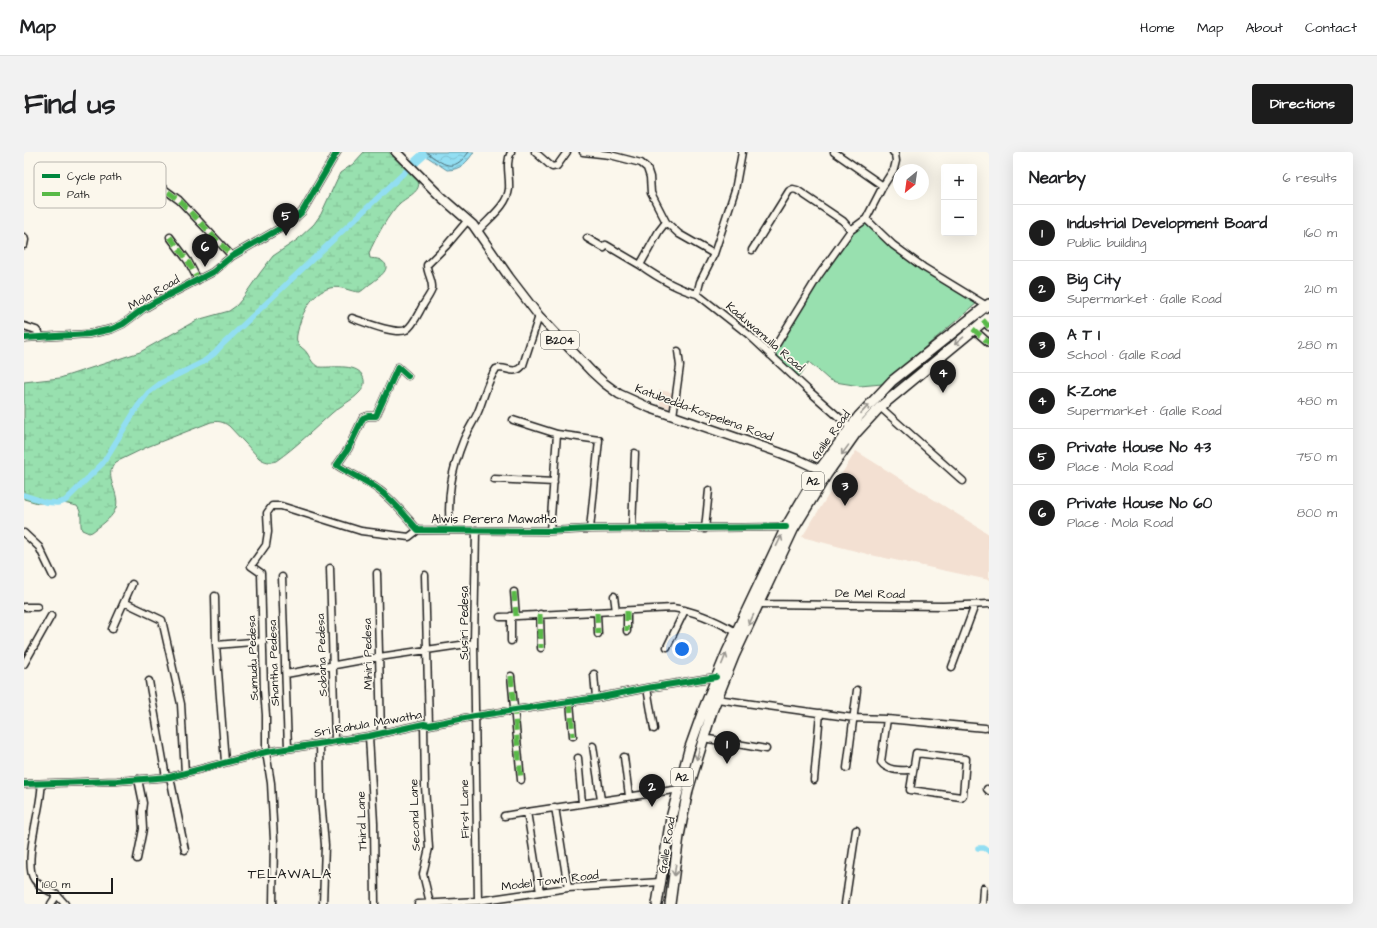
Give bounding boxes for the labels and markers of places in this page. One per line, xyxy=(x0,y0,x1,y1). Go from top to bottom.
pin: 5 xyxy=(273,203,299,236)
pin: 6 xyxy=(192,234,218,267)
pin: 4 xyxy=(930,360,956,393)
pin: 3 xyxy=(832,473,858,506)
pin: 1 xyxy=(714,731,740,764)
pin: 2 xyxy=(639,774,665,807)

